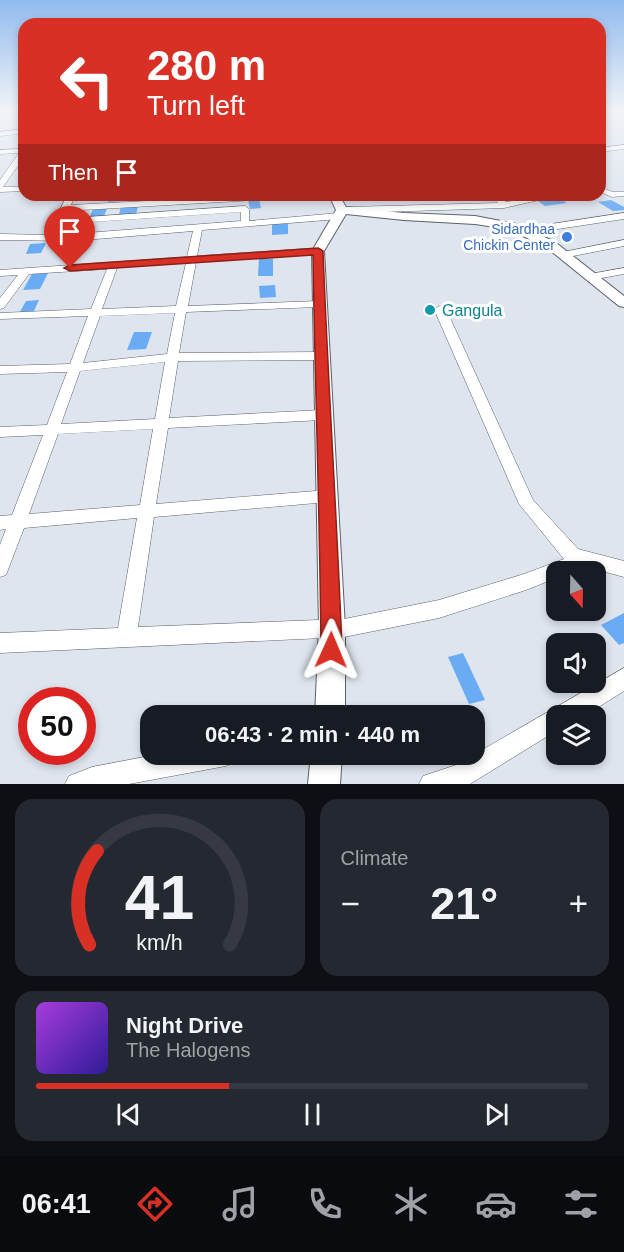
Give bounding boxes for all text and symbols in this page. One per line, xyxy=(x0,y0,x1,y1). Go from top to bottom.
icon: left xyxy=(48,42,126,120)
text: 280 m xyxy=(147,42,266,89)
text: Turn left xyxy=(147,91,245,121)
icon: arrive xyxy=(110,156,143,189)
text: Then xyxy=(48,160,98,185)
pin xyxy=(44,206,95,268)
icon: arrive xyxy=(53,215,86,248)
place label: Sidardhaa Chickin Center xyxy=(463,221,555,253)
marker: Sidardhaa Chickin Center xyxy=(560,230,574,244)
place label: Gangula xyxy=(442,302,503,319)
marker: Gangula xyxy=(423,303,437,317)
north arrow xyxy=(546,561,606,621)
map controls xyxy=(546,561,606,765)
position arrow xyxy=(299,618,363,682)
button: sound xyxy=(546,633,606,693)
speed limit sign: 50 xyxy=(18,687,96,765)
button: layers xyxy=(546,705,606,765)
text: 06:43 · 2 min · 440 m xyxy=(205,722,420,747)
text: Climate xyxy=(341,847,408,869)
text: 41 xyxy=(125,863,194,932)
text: 21° xyxy=(430,878,498,929)
text: − xyxy=(341,885,360,922)
text: + xyxy=(569,885,588,922)
text: km/h xyxy=(137,931,183,955)
text: Night Drive xyxy=(126,1013,243,1038)
text: The Halogens xyxy=(126,1039,251,1061)
icon: previous xyxy=(112,1098,145,1131)
icon: pause xyxy=(296,1098,329,1131)
icon: next xyxy=(480,1098,513,1131)
icon: directions xyxy=(134,1183,176,1225)
icon: music xyxy=(219,1183,261,1225)
icon: phone xyxy=(304,1183,346,1225)
icon: climate xyxy=(390,1183,432,1225)
icon: car xyxy=(475,1183,517,1225)
icon: filters xyxy=(560,1183,602,1225)
text: 06:41 xyxy=(22,1189,91,1219)

